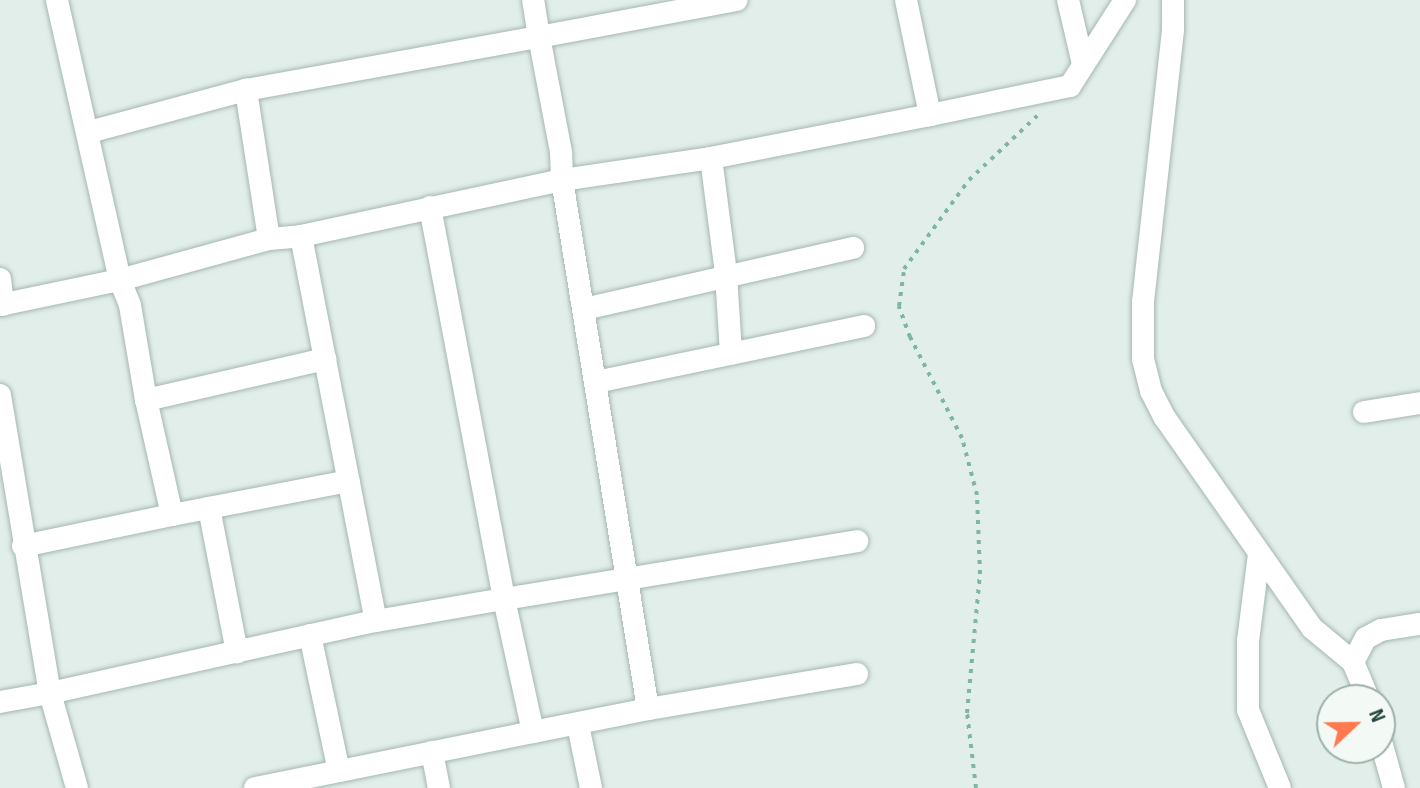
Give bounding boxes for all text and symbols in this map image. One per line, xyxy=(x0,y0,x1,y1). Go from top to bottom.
north arrow xyxy=(1316,684,1396,764)
text: N xyxy=(1362,705,1392,726)

